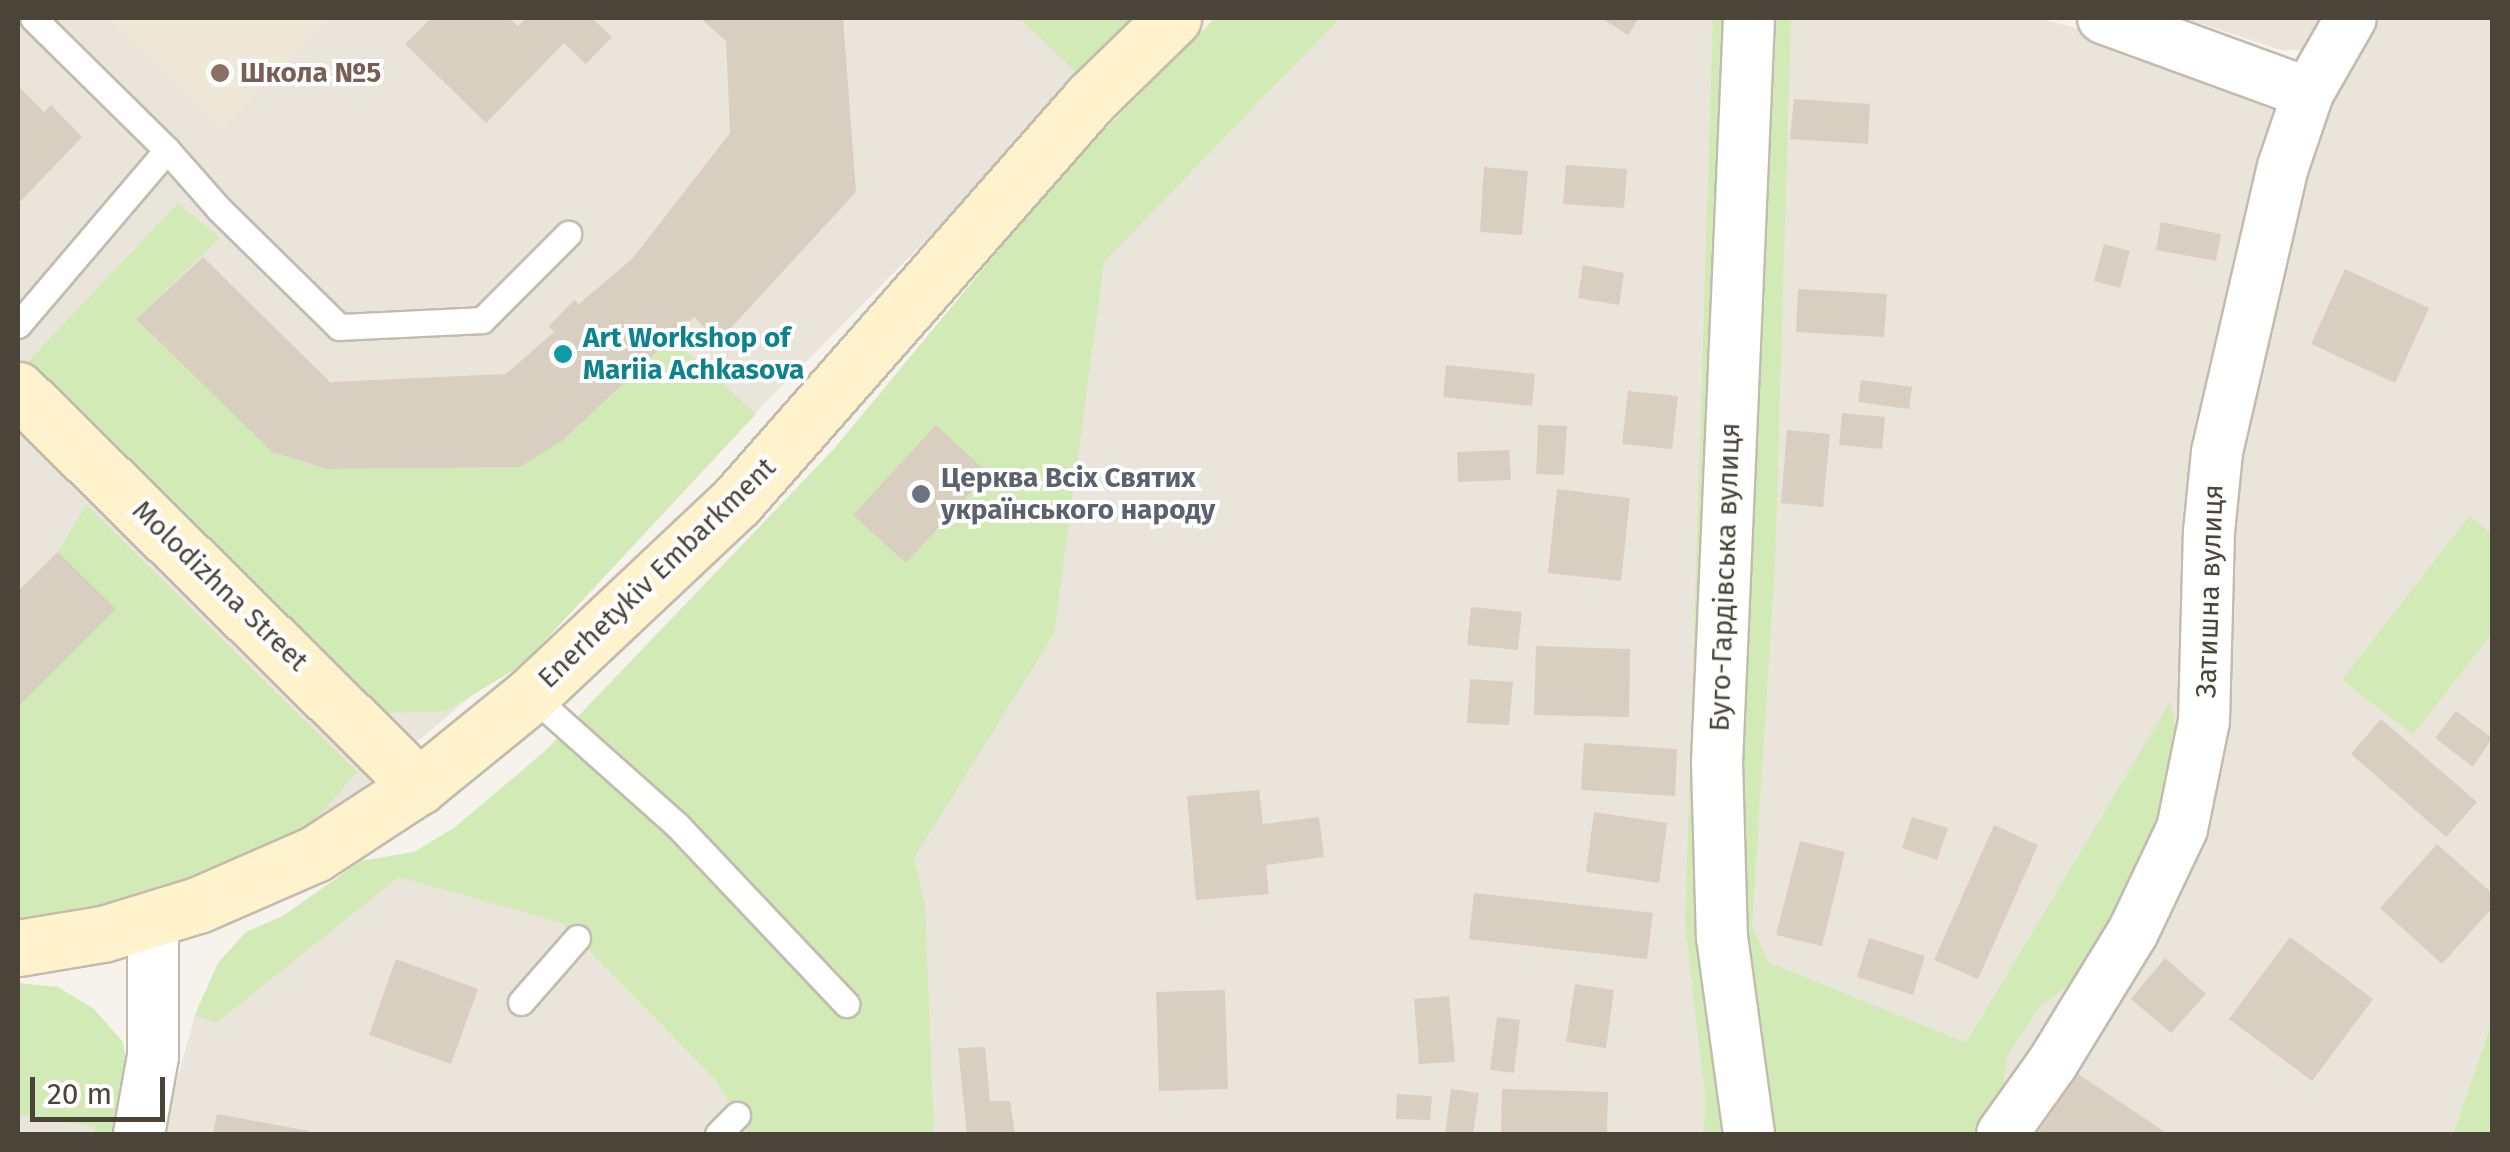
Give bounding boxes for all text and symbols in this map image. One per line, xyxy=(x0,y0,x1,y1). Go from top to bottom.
place label: Школа №5 xyxy=(240,56,381,90)
marker: Школа №5 xyxy=(209,62,231,84)
place label: Art Workshop of Mariia Achkasova xyxy=(583,321,804,387)
marker: Art Workshop of Mariia Achkasova xyxy=(552,343,574,365)
street label: Буго-Гардівська вулиця xyxy=(1703,422,1747,732)
street label: Enerhetykiv Embarkment xyxy=(531,451,783,695)
place label: Церква Всіх Святих українського народу xyxy=(941,461,1215,527)
marker: Церква Всіх Святих українського народу xyxy=(910,483,932,505)
street label: Затишна вулиця xyxy=(2189,484,2231,698)
street label: Molodizhna Street xyxy=(125,494,315,678)
scale bar xyxy=(35,1057,170,1119)
text: 20 m xyxy=(47,1076,112,1112)

